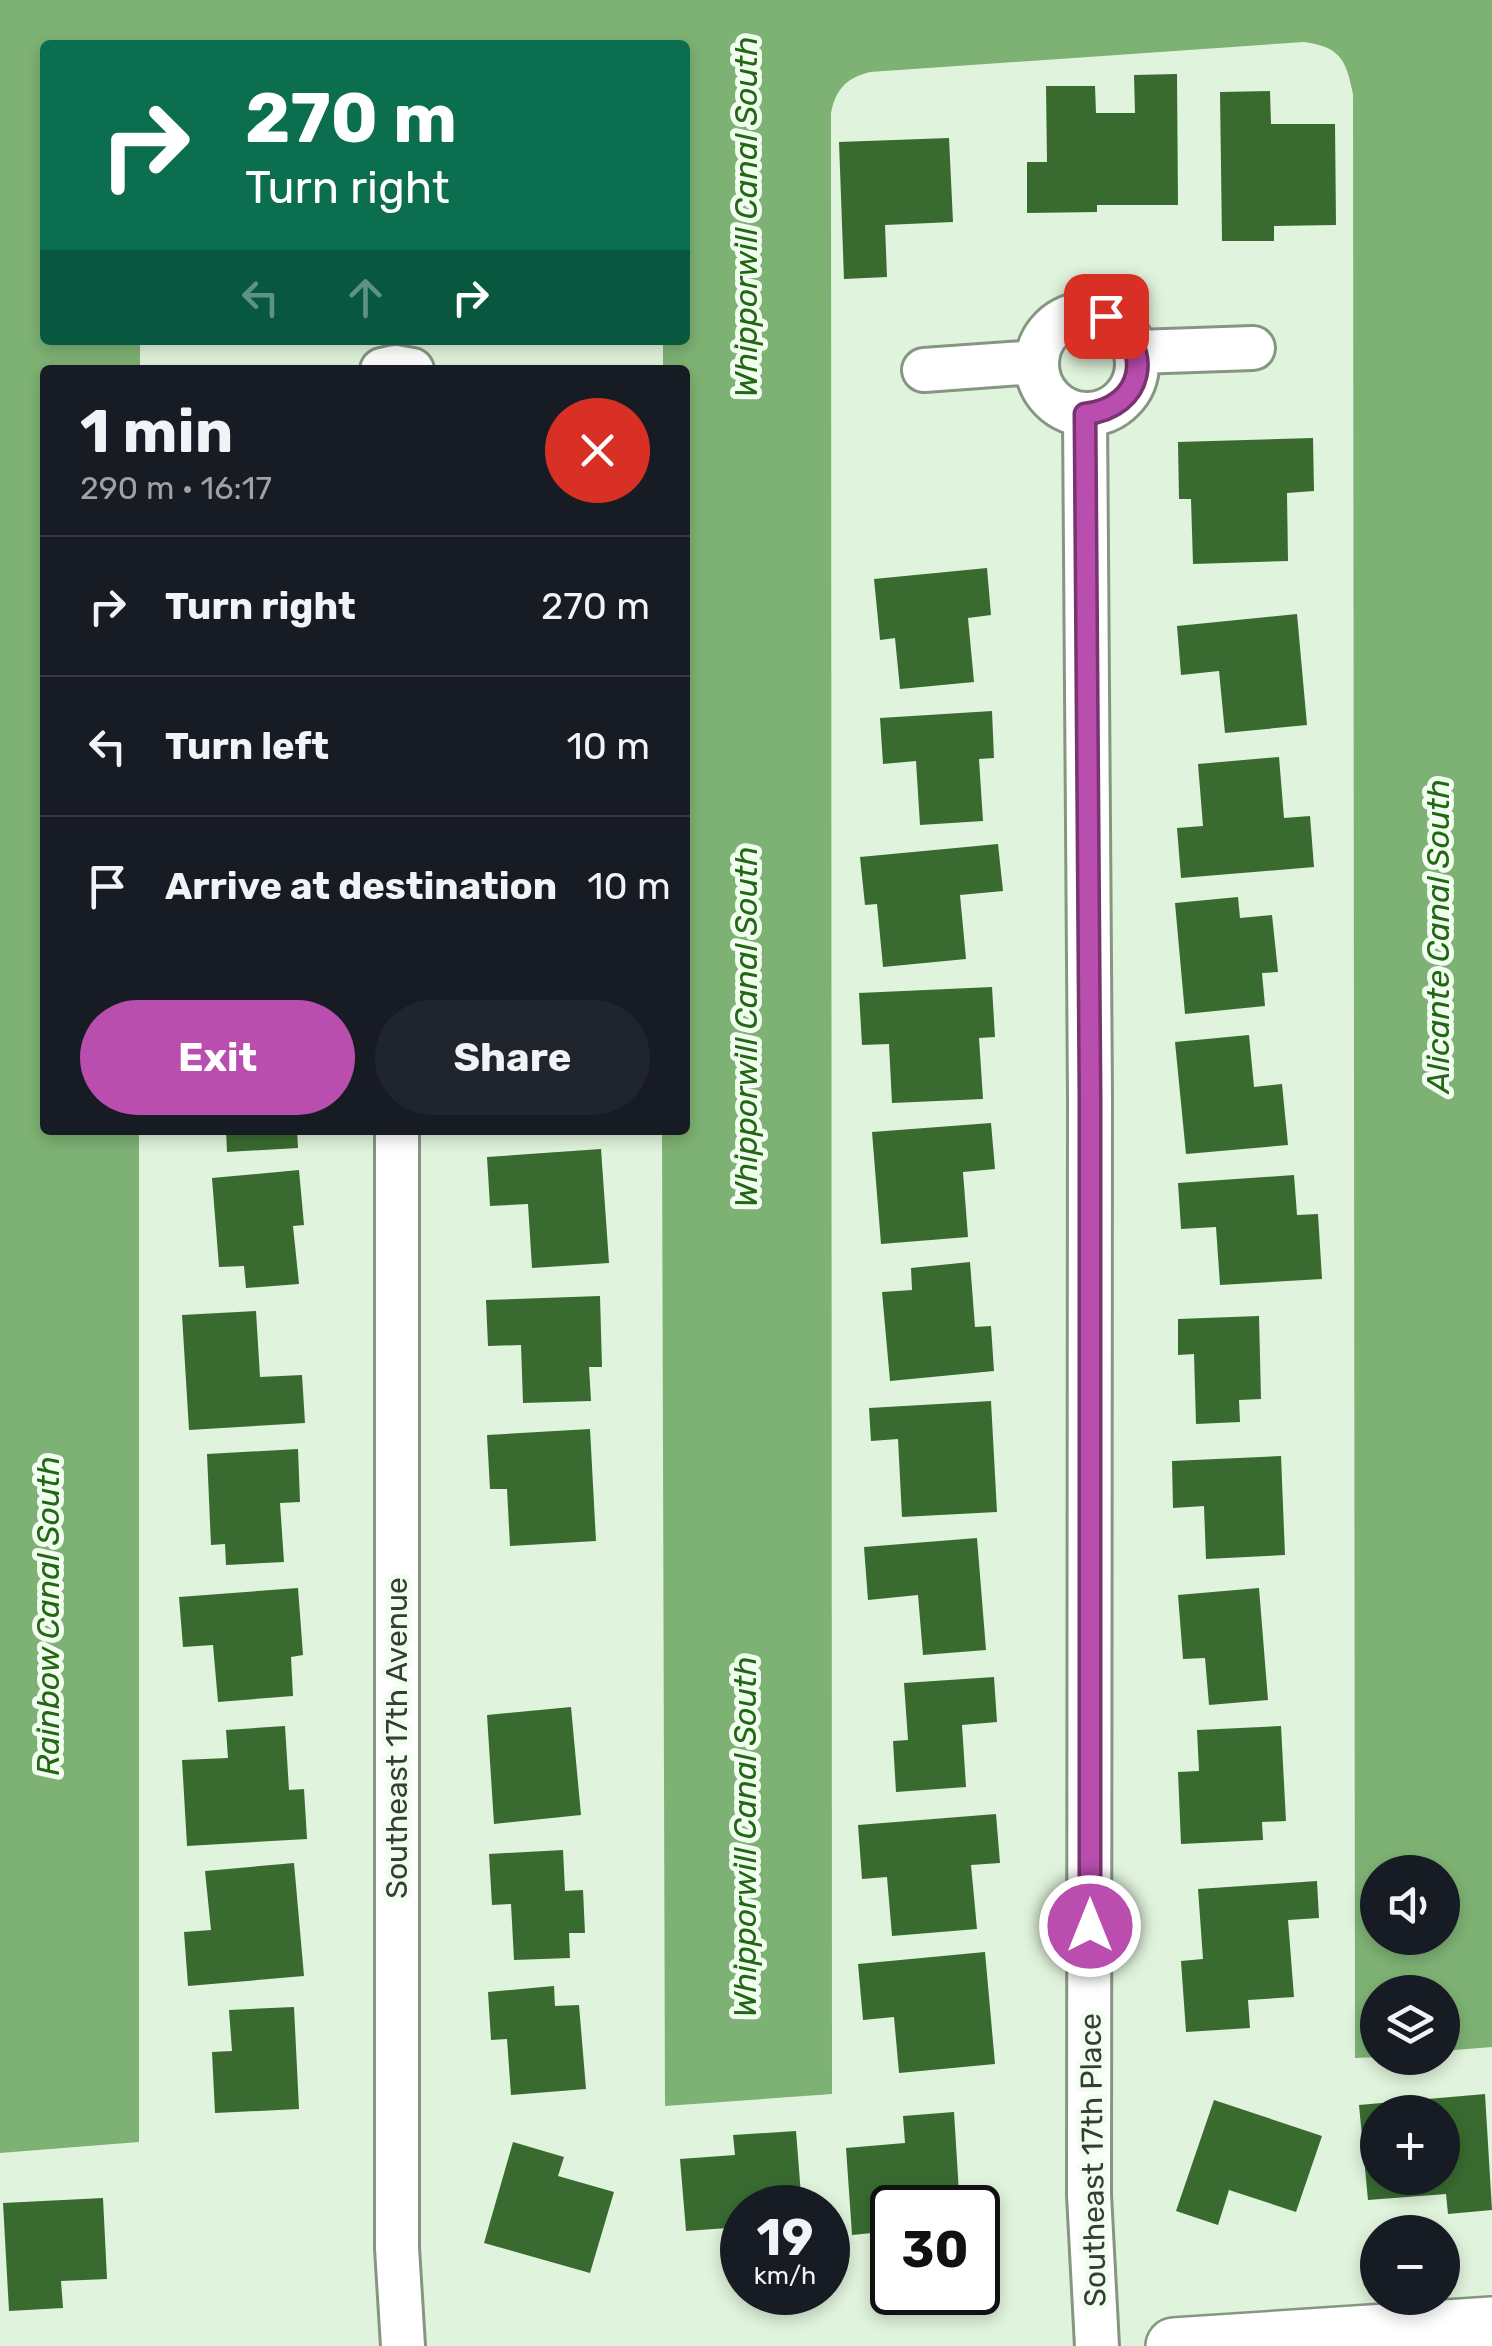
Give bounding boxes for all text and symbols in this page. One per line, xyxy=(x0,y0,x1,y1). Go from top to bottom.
water label: Whipporwill Canal South xyxy=(727,36,765,398)
text: 270 m xyxy=(245,77,457,160)
icon: right xyxy=(80,80,210,210)
text: Turn right xyxy=(245,161,449,214)
icon: left xyxy=(233,270,288,325)
icon: ahead xyxy=(338,270,393,325)
icon: right xyxy=(443,270,498,325)
pin xyxy=(1064,274,1149,359)
icon: arrive xyxy=(1079,289,1134,344)
text: 1 min xyxy=(80,396,233,467)
button: close xyxy=(545,398,650,503)
text: 290 m · 16:17 xyxy=(80,469,272,507)
icon: right xyxy=(80,579,135,634)
text: Turn right xyxy=(165,583,356,629)
text: 270 m xyxy=(541,583,650,629)
icon: left xyxy=(80,719,135,774)
text: Turn left xyxy=(165,723,329,769)
text: 10 m xyxy=(567,723,650,769)
water label: Alicante Canal South xyxy=(1419,779,1457,1095)
water label: Whipporwill Canal South xyxy=(727,846,765,1208)
icon: arrive xyxy=(80,859,135,914)
text: Arrive at destination xyxy=(165,863,557,909)
text: 10 m xyxy=(587,863,671,909)
button: Exit xyxy=(80,1000,355,1115)
button: Share xyxy=(375,1000,650,1115)
water label: Rainbow Canal South xyxy=(29,1456,67,1776)
street label: Southeast 17th Avenue xyxy=(379,1577,415,1899)
water label: Whipporwill Canal South xyxy=(726,1656,764,2018)
map controls xyxy=(1360,1855,1460,2315)
button: sound xyxy=(1360,1855,1460,1955)
position arrow xyxy=(1038,1874,1142,1978)
button: layers xyxy=(1360,1975,1460,2075)
street label: Southeast 17th Place xyxy=(1072,2013,1114,2307)
button: + xyxy=(1360,2095,1460,2195)
speed limit sign: 30 xyxy=(870,2185,1000,2315)
text: 19 xyxy=(757,2208,813,2268)
button: − xyxy=(1360,2215,1460,2315)
text: km/h xyxy=(754,2261,816,2290)

